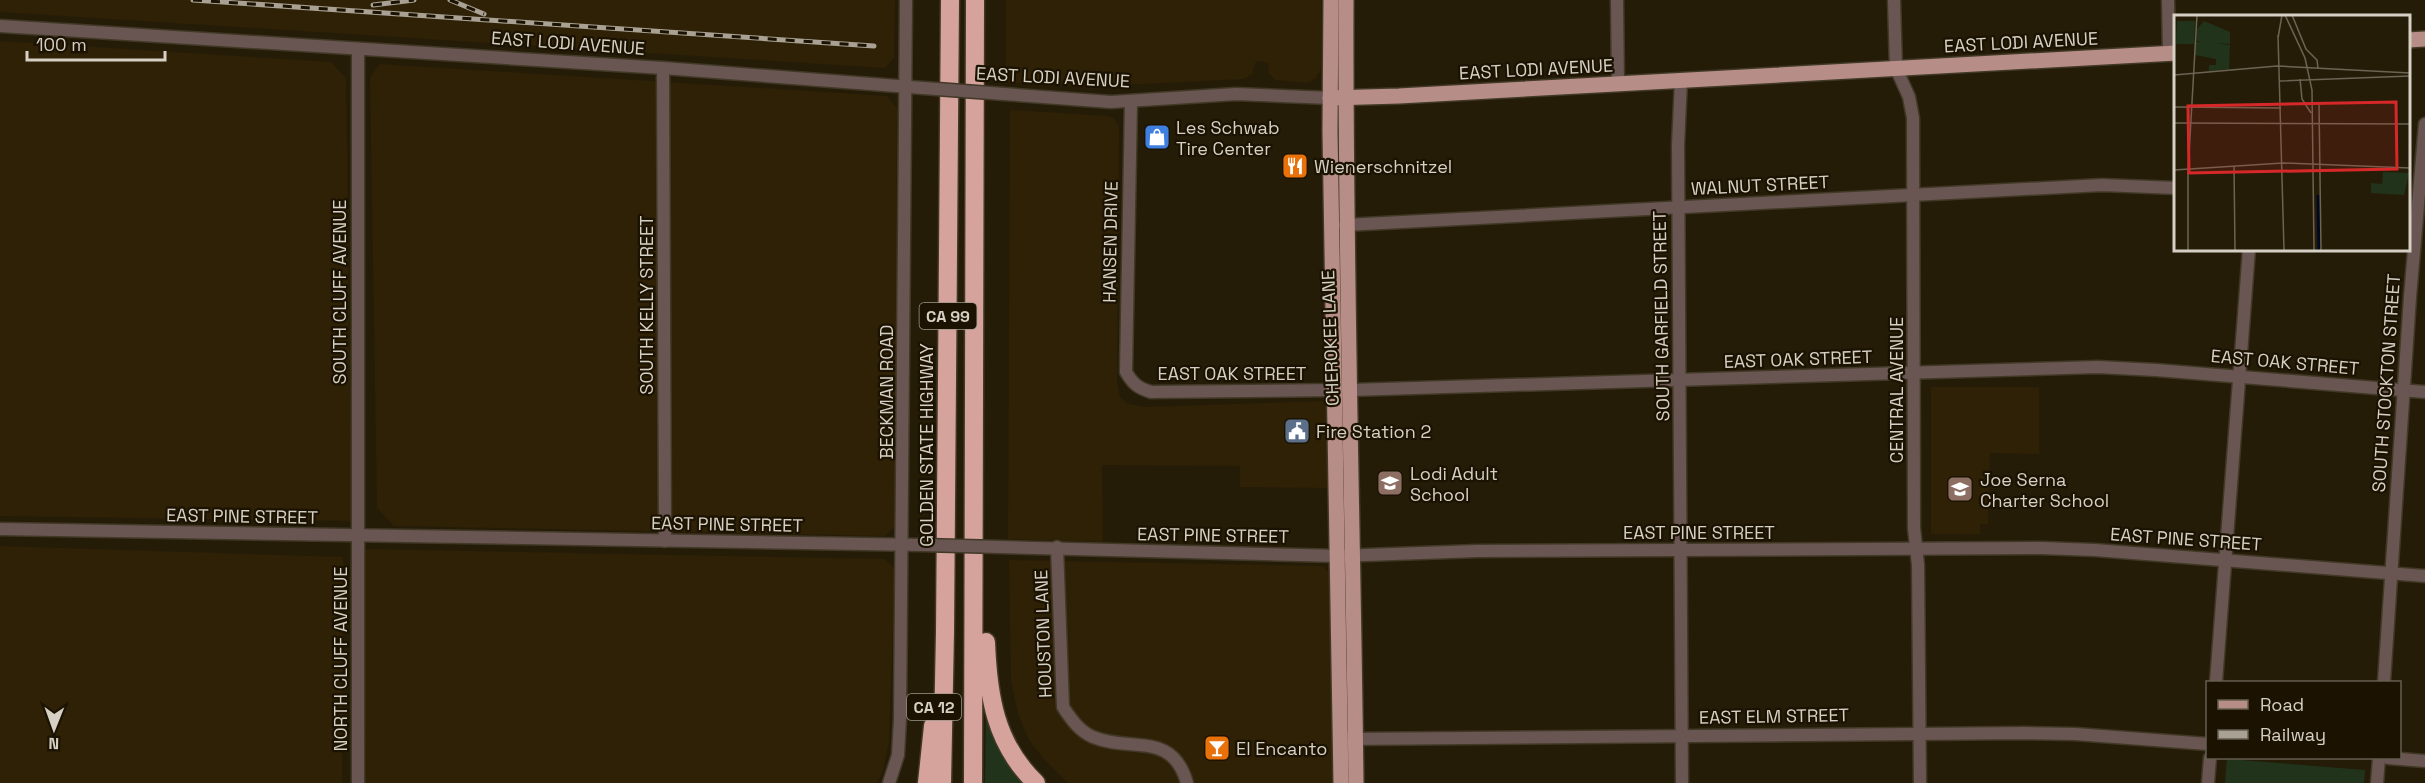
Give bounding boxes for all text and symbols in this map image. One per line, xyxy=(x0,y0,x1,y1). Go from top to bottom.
inset map xyxy=(2174,15,2410,250)
scale bar xyxy=(27,24,165,62)
street label: EAST LODI AVENUE xyxy=(490,26,646,60)
street label: EAST LODI AVENUE xyxy=(1943,26,2099,58)
text: 100 m xyxy=(36,33,87,56)
street label: EAST LODI AVENUE xyxy=(1458,53,1614,85)
street label: EAST LODI AVENUE xyxy=(975,61,1131,93)
place label: Les Schwab Tire Center xyxy=(1176,116,1279,160)
shop icon: Les Schwab Tire Center xyxy=(1142,122,1172,152)
restaurant icon: Wienerschnitzel xyxy=(1280,151,1310,181)
place label: Wienerschnitzel xyxy=(1314,155,1452,178)
street label: WALNUT STREET xyxy=(1690,170,1830,200)
street label: HANSEN DRIVE xyxy=(1097,181,1123,303)
street label: SOUTH CLUFF AVENUE xyxy=(328,200,351,384)
street label: SOUTH GARFIELD STREET xyxy=(1648,210,1674,421)
street label: SOUTH KELLY STREET xyxy=(635,215,658,395)
street label: CHEROKEE LANE xyxy=(1316,270,1344,406)
street label: SOUTH STOCKTON STREET xyxy=(2367,273,2405,493)
road number: CA 99 xyxy=(920,303,976,329)
street label: CENTRAL AVENUE xyxy=(1885,317,1908,463)
street label: BECKMAN ROAD xyxy=(875,325,898,459)
street label: GOLDEN STATE HIGHWAY xyxy=(915,343,938,547)
street label: EAST OAK STREET xyxy=(2210,344,2361,380)
street label: EAST OAK STREET xyxy=(1723,345,1873,373)
street label: EAST OAK STREET xyxy=(1158,362,1307,385)
public building icon: Fire Station 2 xyxy=(1282,416,1312,446)
place label: Fire Station 2 xyxy=(1316,420,1431,443)
place label: Lodi Adult School xyxy=(1410,462,1498,506)
school or university icon: Lodi Adult School xyxy=(1375,468,1405,498)
place label: Joe Serna Charter School xyxy=(1980,468,2109,512)
school or university icon: Joe Serna Charter School xyxy=(1945,474,1975,504)
street label: EAST PINE STREET xyxy=(166,503,319,529)
street label: EAST PINE STREET xyxy=(651,511,804,537)
street label: EAST PINE STREET xyxy=(1623,521,1775,544)
street label: EAST PINE STREET xyxy=(1137,522,1290,548)
street label: EAST PINE STREET xyxy=(2109,522,2263,556)
street label: NORTH CLUFF AVENUE xyxy=(329,567,352,751)
street label: HOUSTON LANE xyxy=(1029,570,1057,698)
legend xyxy=(2206,681,2401,759)
text: Road xyxy=(2260,693,2304,716)
road number: CA 12 xyxy=(907,694,961,720)
north arrow xyxy=(24,699,84,759)
street label: EAST ELM STREET xyxy=(1699,703,1850,729)
text: Railway xyxy=(2260,723,2326,746)
text: N xyxy=(48,733,59,754)
bar icon: El Encanto xyxy=(1202,733,1232,763)
place label: El Encanto xyxy=(1236,737,1327,760)

